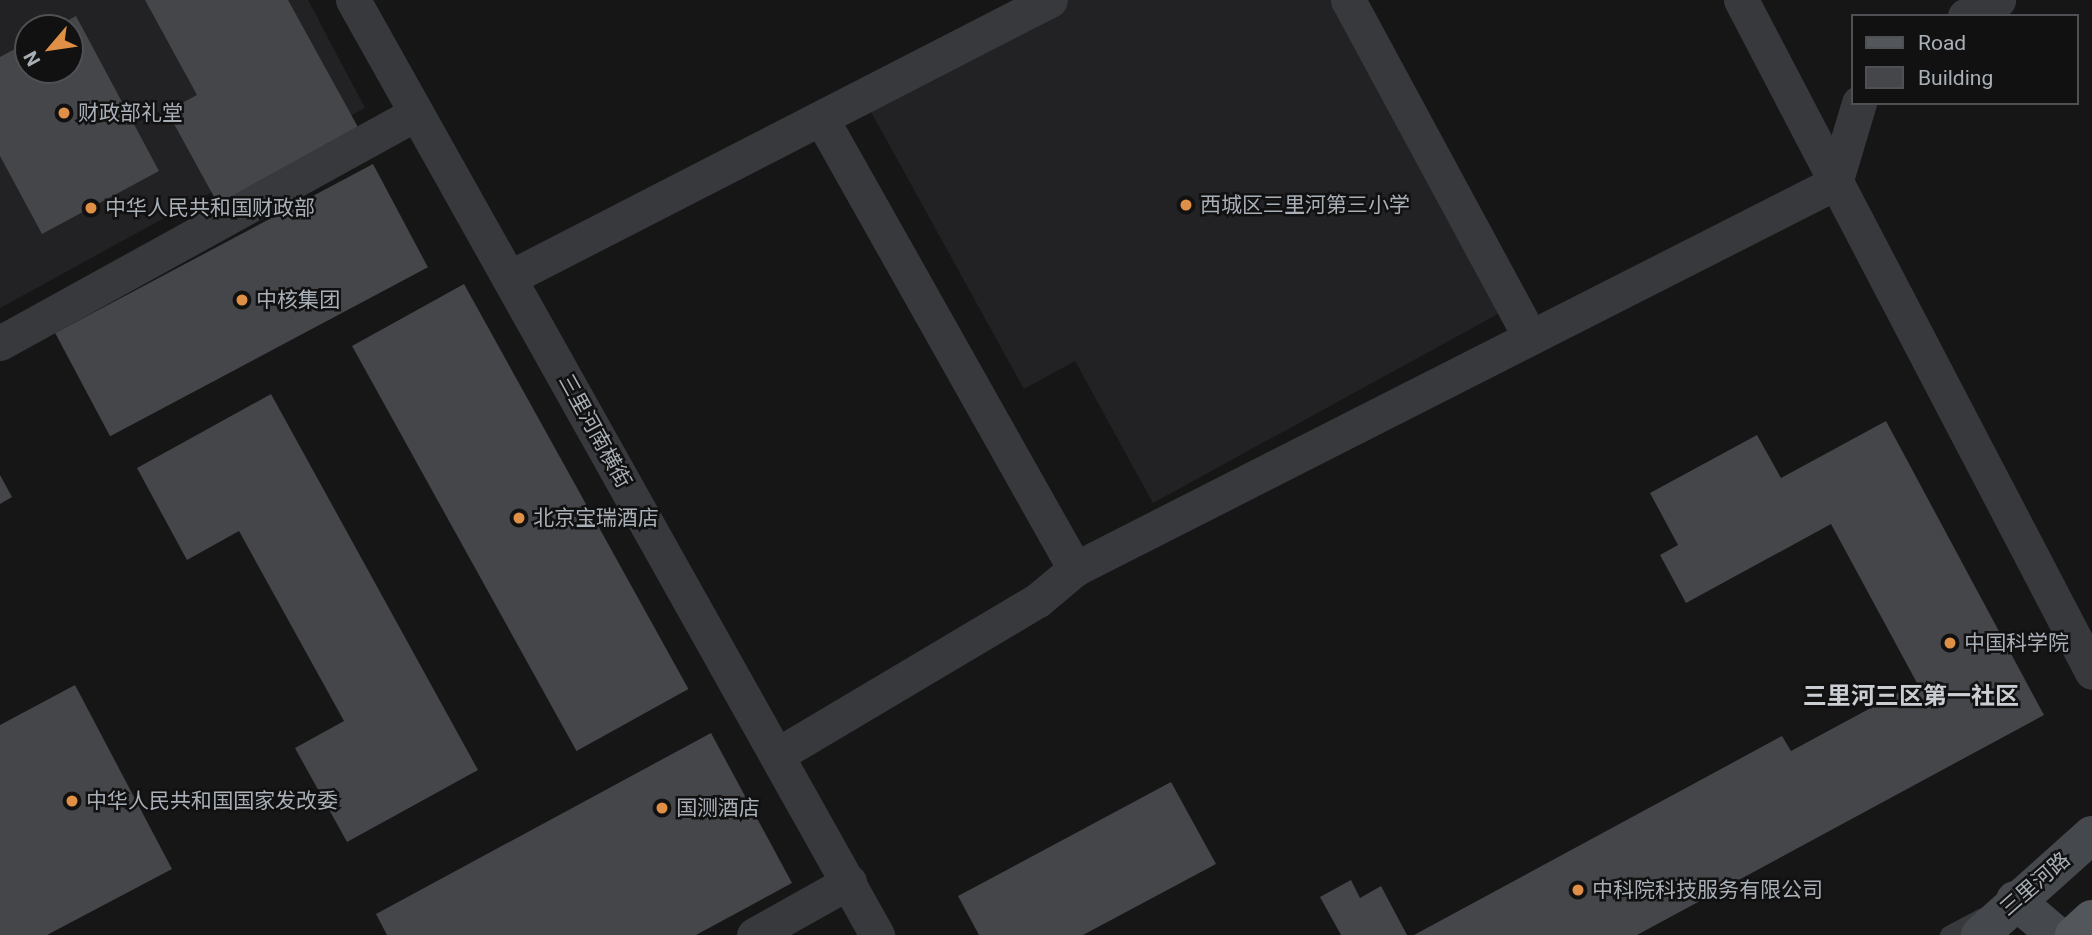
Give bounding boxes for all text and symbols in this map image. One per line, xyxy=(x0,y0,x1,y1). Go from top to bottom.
north arrow xyxy=(14,14,84,84)
legend xyxy=(1850,14,2078,105)
text: Road xyxy=(1918,31,1966,55)
text: N xyxy=(19,47,45,70)
text: Building xyxy=(1918,66,1993,90)
place label: 财政部礼堂 xyxy=(78,100,183,126)
marker: 财政部礼堂 xyxy=(56,105,72,121)
place label: 西城区三里河第三小学 xyxy=(1200,192,1410,218)
place label: 中华人民共和国财政部 xyxy=(105,195,315,221)
marker: 西城区三里河第三小学 xyxy=(1178,197,1194,213)
marker: 中华人民共和国财政部 xyxy=(83,200,99,216)
place label: 中核集团 xyxy=(256,287,340,313)
marker: 中核集团 xyxy=(234,292,250,308)
street label: 三里河南横街 xyxy=(553,370,637,492)
place label: 北京宝瑞酒店 xyxy=(533,505,659,531)
marker: 北京宝瑞酒店 xyxy=(511,510,527,526)
place label: 中国科学院 xyxy=(1964,630,2069,656)
marker: 中国科学院 xyxy=(1942,635,1958,651)
district label: 三里河三区第一社区 xyxy=(1803,683,2019,711)
place label: 中华人民共和国国家发改委 xyxy=(86,788,338,814)
marker: 中华人民共和国国家发改委 xyxy=(64,793,80,809)
place label: 国测酒店 xyxy=(676,795,760,821)
marker: 国测酒店 xyxy=(654,800,670,816)
street label: 三里河路 xyxy=(1995,847,2075,921)
place label: 中科院科技服务有限公司 xyxy=(1592,877,1823,903)
marker: 中科院科技服务有限公司 xyxy=(1570,882,1586,898)

